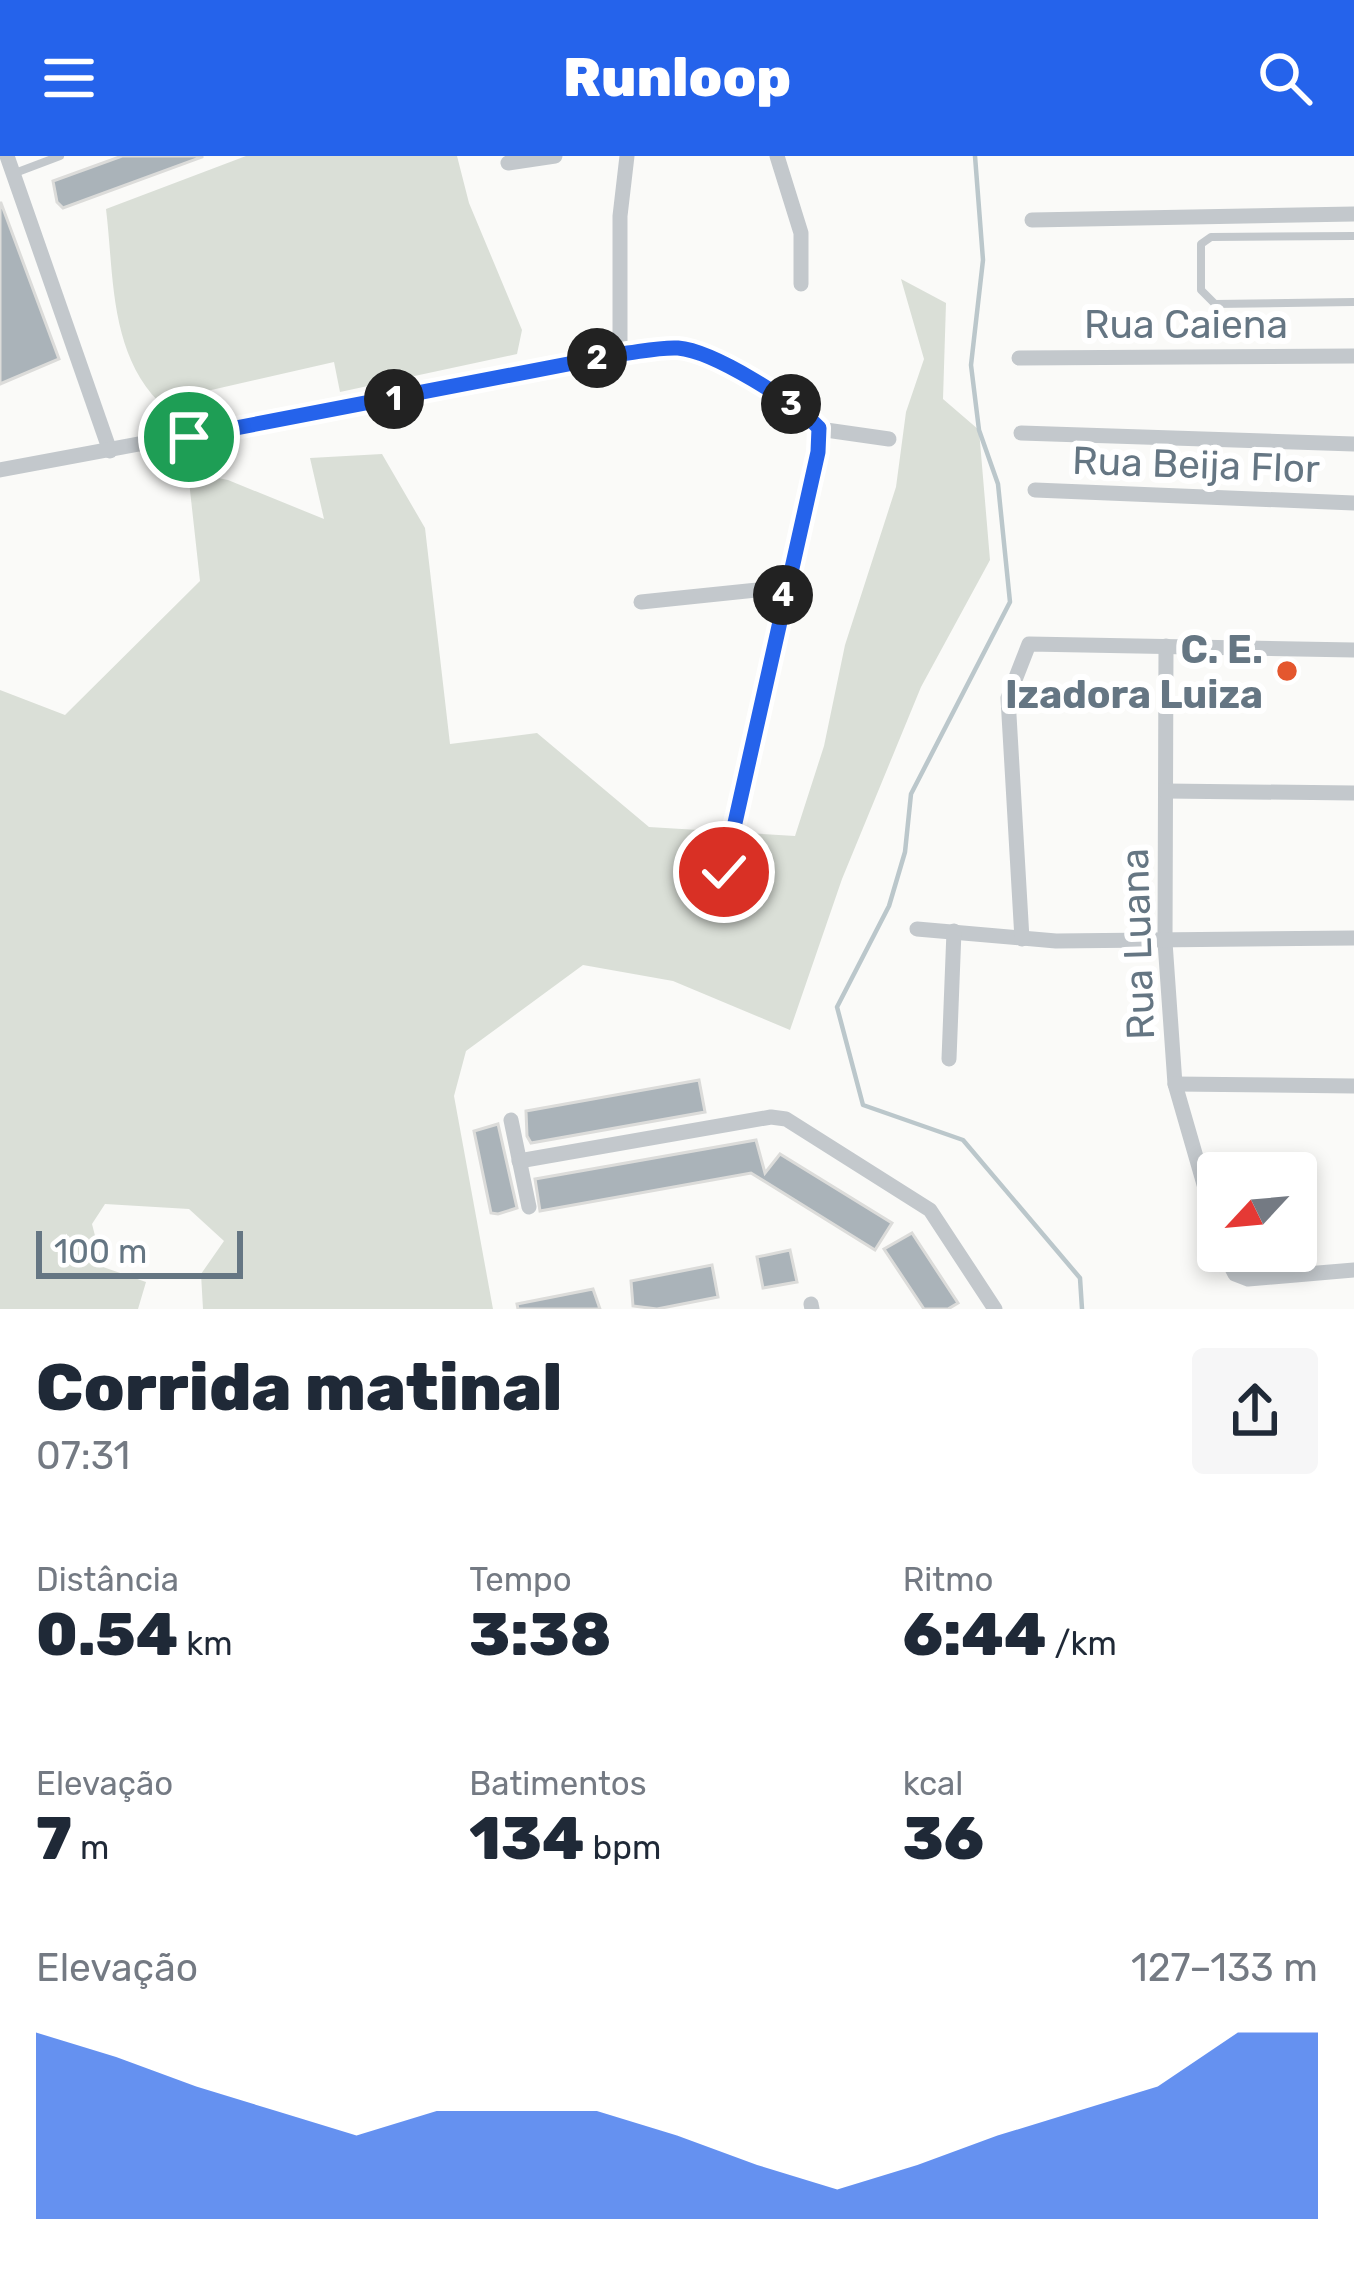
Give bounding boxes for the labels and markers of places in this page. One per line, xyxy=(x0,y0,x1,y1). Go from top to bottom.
pin: 2 xyxy=(567,328,627,388)
pin: 1 xyxy=(364,369,424,429)
pin: 3 xyxy=(761,374,821,434)
pin xyxy=(138,386,240,488)
pin: 4 xyxy=(753,565,813,625)
place label: C. E. Izadora Luiza xyxy=(1005,627,1263,718)
marker: C. E. Izadora Luiza xyxy=(1274,658,1300,684)
pin xyxy=(673,821,775,923)

